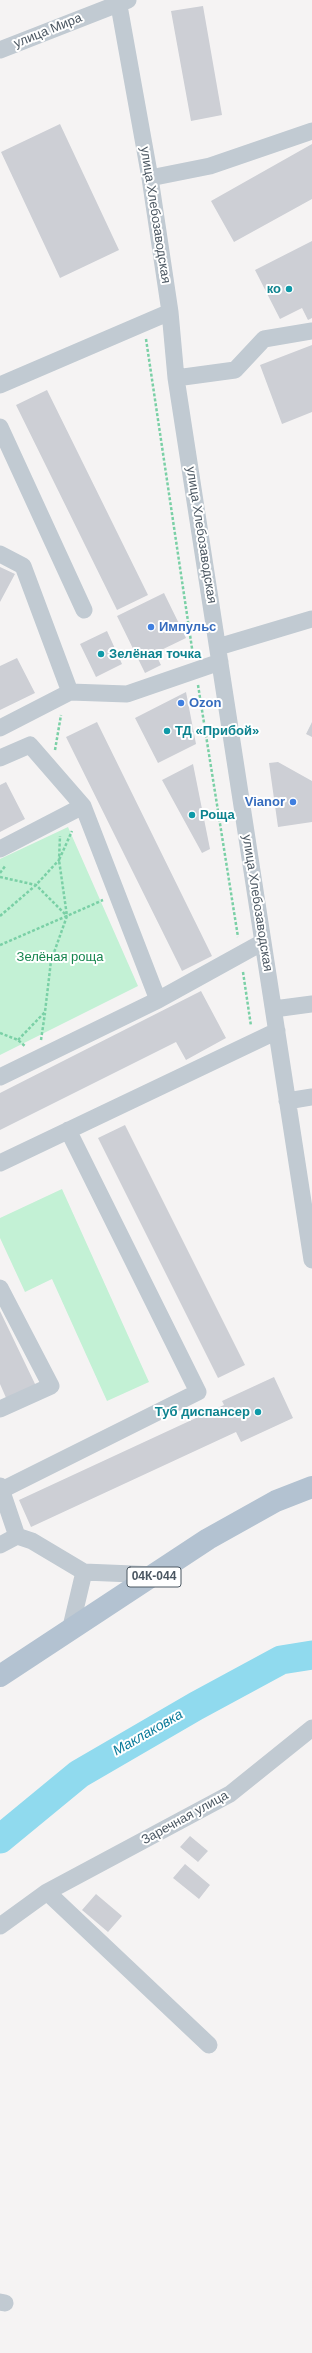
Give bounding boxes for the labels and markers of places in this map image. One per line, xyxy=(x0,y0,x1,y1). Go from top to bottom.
place label: ко xyxy=(267,281,281,297)
marker: ко xyxy=(284,284,294,294)
place label: Импульс xyxy=(159,619,216,635)
marker: Импульс xyxy=(146,622,156,632)
place label: Зелёная точка xyxy=(109,646,201,662)
marker: Зелёная точка xyxy=(96,649,106,659)
place label: Ozon xyxy=(189,695,221,711)
marker: Ozon xyxy=(176,698,186,708)
place label: ТД «Прибой» xyxy=(175,723,259,739)
marker: ТД «Прибой» xyxy=(162,726,172,736)
place label: Vianor xyxy=(245,794,285,810)
marker: Vianor xyxy=(288,797,298,807)
place label: Роща xyxy=(200,807,235,823)
marker: Роща xyxy=(187,810,197,820)
place label: Туб диспансер xyxy=(155,1404,250,1420)
marker: Туб диспансер xyxy=(253,1407,263,1417)

